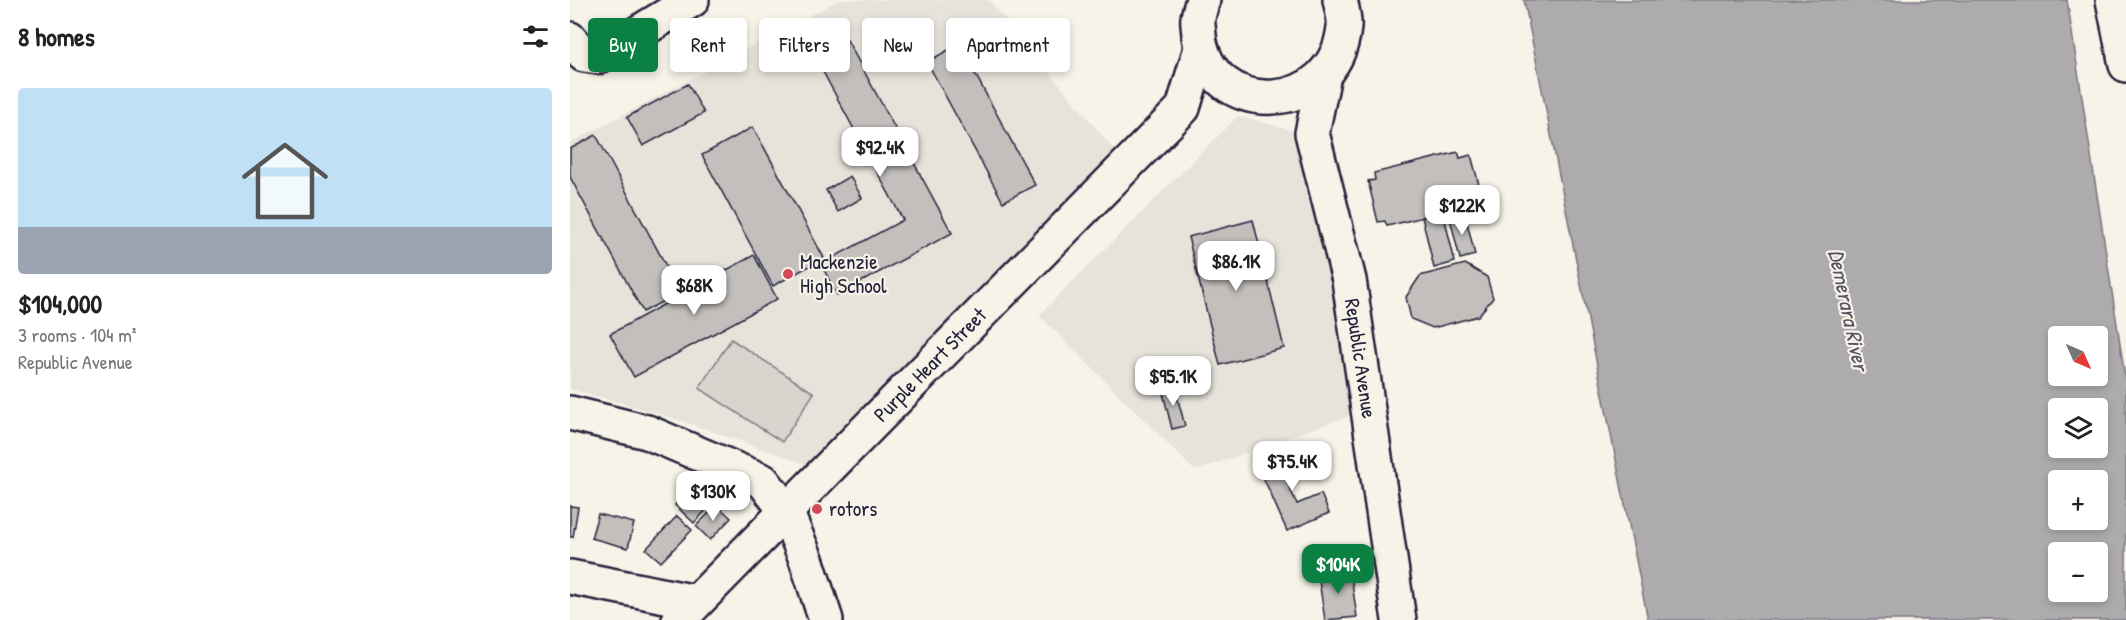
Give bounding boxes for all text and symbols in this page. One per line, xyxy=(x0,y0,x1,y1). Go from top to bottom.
chip: Buy xyxy=(588,18,658,72)
chip: Rent xyxy=(670,18,747,72)
chip: Filters xyxy=(759,18,850,72)
chip: New xyxy=(862,18,934,72)
chip: Apartment xyxy=(946,18,1070,72)
text: 8 homes xyxy=(18,19,95,54)
icon: filters xyxy=(519,20,552,53)
icon: home xyxy=(231,127,339,235)
pin: $92.4K xyxy=(831,127,929,178)
text: $92.4K xyxy=(855,133,905,160)
pin: $122K xyxy=(1420,185,1504,236)
text: $122K xyxy=(1439,191,1485,218)
pin: $86.1K xyxy=(1187,241,1285,292)
place label: Mackenzie High School xyxy=(800,247,887,300)
text: $86.1K xyxy=(1212,247,1260,274)
water label: Demerara River xyxy=(1822,247,1877,376)
pin: $68K xyxy=(658,265,730,316)
marker: Mackenzie High School xyxy=(781,267,795,281)
text: $68K xyxy=(675,271,713,298)
text: $104,000 xyxy=(18,286,102,321)
street label: Republic Avenue xyxy=(1338,297,1384,420)
street label: Purple Heart Street xyxy=(867,300,993,428)
text: 3 rooms · 104 m² xyxy=(18,321,136,348)
north arrow xyxy=(2048,326,2108,386)
map controls xyxy=(2048,326,2108,602)
text: Republic Avenue xyxy=(18,348,133,375)
pin: $95.1K xyxy=(1124,356,1222,407)
text: $95.1K xyxy=(1149,362,1197,389)
button: layers xyxy=(2048,398,2108,458)
pin: $75.4K xyxy=(1243,441,1341,492)
text: $75.4K xyxy=(1267,447,1317,474)
button: + xyxy=(2048,470,2108,530)
pin: $130K xyxy=(671,471,755,522)
text: $130K xyxy=(690,477,736,504)
place label: rotors xyxy=(829,494,877,523)
marker: rotors xyxy=(810,502,824,516)
button: − xyxy=(2048,542,2108,602)
pin: $104K xyxy=(1296,544,1380,595)
text: $104K xyxy=(1316,550,1360,577)

